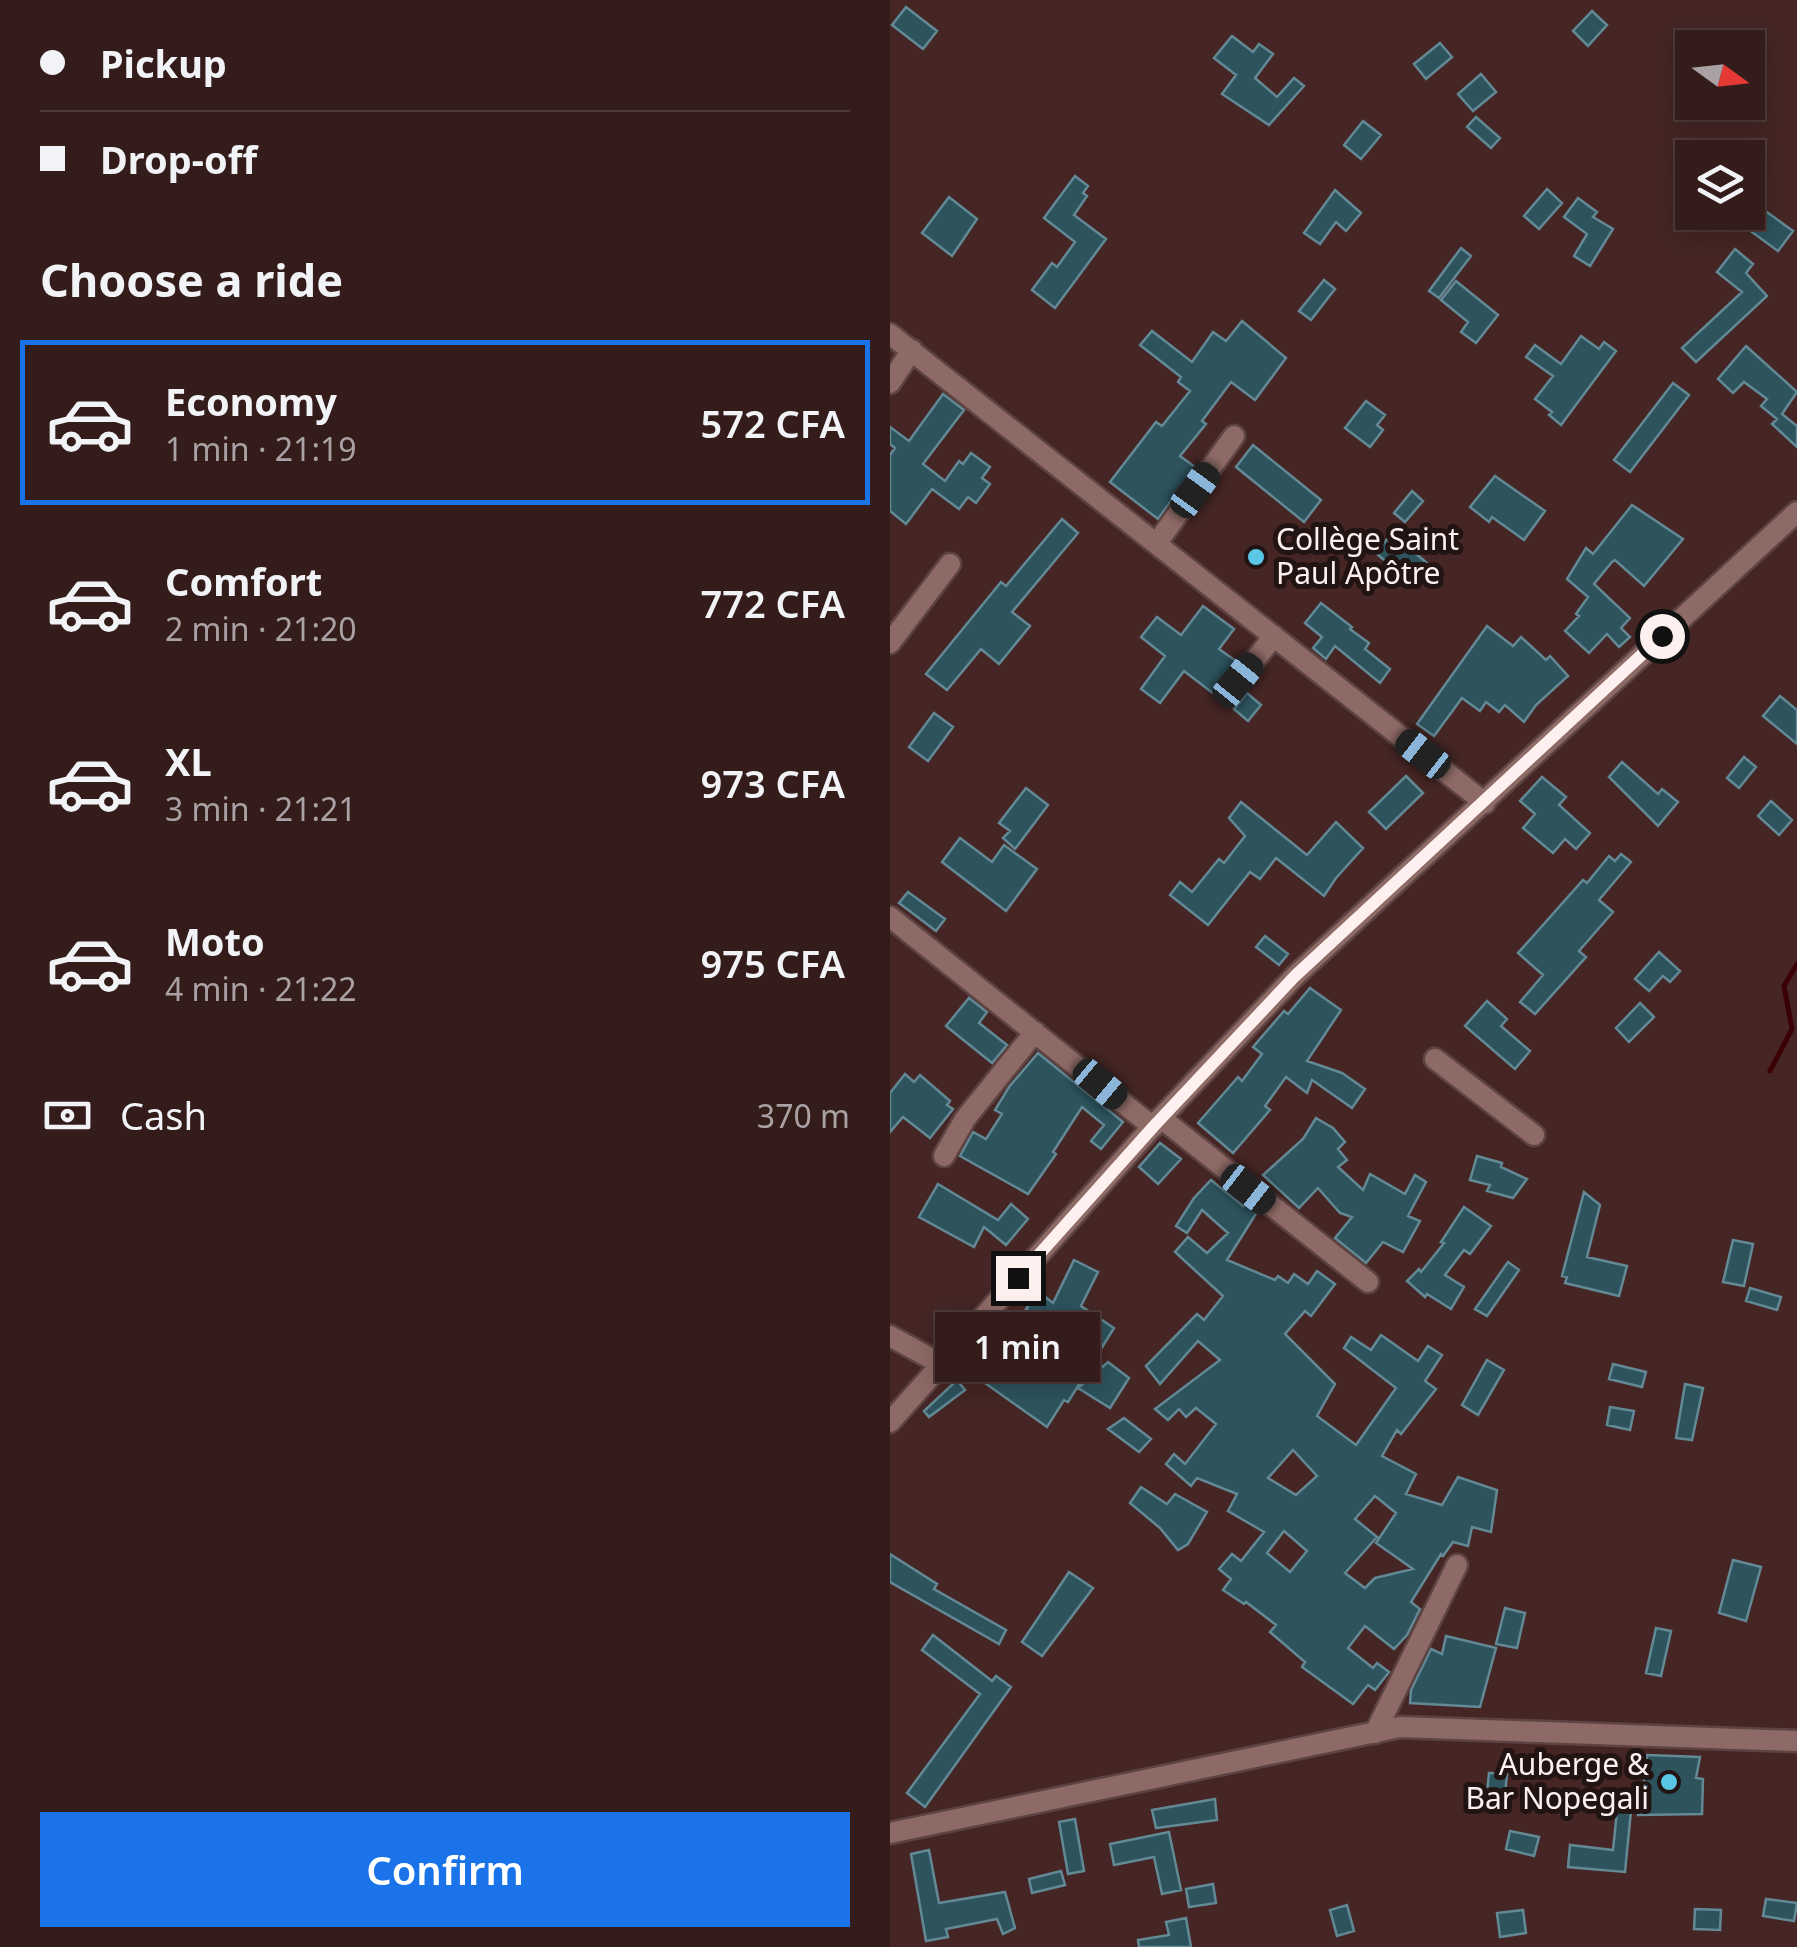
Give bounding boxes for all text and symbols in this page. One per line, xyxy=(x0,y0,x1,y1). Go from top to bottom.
north arrow xyxy=(1675,30,1765,120)
map controls xyxy=(1675,30,1765,230)
text: Pickup xyxy=(100,37,227,89)
text: Drop-off xyxy=(100,133,257,185)
button: layers xyxy=(1675,140,1765,230)
text: Choose a ride xyxy=(40,249,343,310)
text: Economy xyxy=(165,375,337,427)
icon: car xyxy=(45,378,135,468)
text: 572 CFA xyxy=(700,397,845,449)
text: 1 min · 21:19 xyxy=(165,427,357,470)
car xyxy=(1165,457,1225,523)
place label: Collège Saint Paul Apôtre xyxy=(1276,518,1459,593)
marker: Collège Saint Paul Apôtre xyxy=(1245,546,1267,568)
text: Comfort xyxy=(165,555,322,607)
icon: car xyxy=(45,558,135,648)
text: 772 CFA xyxy=(700,577,845,629)
text: 2 min · 21:20 xyxy=(165,607,357,650)
route start xyxy=(1640,614,1685,659)
car xyxy=(1207,647,1269,713)
car xyxy=(1390,724,1456,784)
text: XL xyxy=(165,735,212,787)
icon: car xyxy=(45,738,135,828)
text: 973 CFA xyxy=(700,757,845,809)
text: 3 min · 21:21 xyxy=(165,787,357,830)
text: Moto xyxy=(165,915,265,967)
icon: car xyxy=(45,918,135,1008)
text: 975 CFA xyxy=(700,937,845,989)
text: 4 min · 21:22 xyxy=(165,967,357,1010)
car xyxy=(1067,1053,1133,1115)
icon: cash xyxy=(40,1088,95,1143)
text: Cash xyxy=(120,1089,207,1141)
text: 370 m xyxy=(757,1094,850,1137)
car xyxy=(1215,1159,1281,1219)
route end xyxy=(996,1256,1041,1301)
callout: 1 min xyxy=(936,1313,1100,1383)
text: 1 min xyxy=(974,1325,1061,1368)
place label: Auberge & Bar Nopegali xyxy=(1465,1743,1649,1818)
marker: Auberge & Bar Nopegali xyxy=(1658,1771,1680,1793)
button: Confirm xyxy=(40,1812,850,1927)

